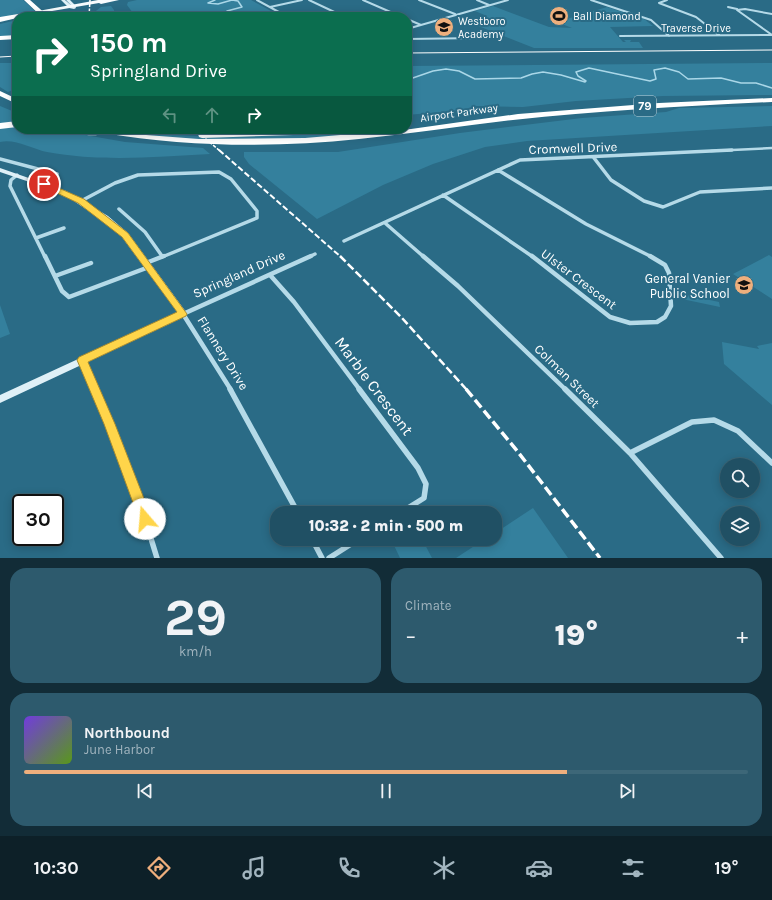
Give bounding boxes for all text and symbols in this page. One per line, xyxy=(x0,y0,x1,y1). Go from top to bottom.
sports icon: Ball Diamond xyxy=(548,5,570,27)
place label: Ball Diamond xyxy=(573,10,641,23)
place label: Westboro Academy xyxy=(458,15,506,41)
school or university icon: Westboro Academy xyxy=(433,16,455,38)
street label: Traverse Drive xyxy=(661,22,731,35)
text: 150 m xyxy=(90,26,168,59)
icon: right xyxy=(24,28,76,80)
text: Springland Drive xyxy=(90,60,227,82)
road number: 79 xyxy=(634,96,656,116)
street label: Airport Parkway xyxy=(419,101,499,125)
icon: left xyxy=(159,104,181,126)
icon: ahead xyxy=(201,104,223,126)
icon: right xyxy=(243,104,265,126)
street label: Cromwell Drive xyxy=(528,139,618,157)
pin xyxy=(27,167,61,201)
icon: arrive xyxy=(33,173,55,195)
street label: Ulster Crescent xyxy=(538,246,620,312)
street label: Springland Drive xyxy=(191,247,288,301)
place label: General Vanier Public School xyxy=(645,271,730,301)
school or university icon: General Vanier Public School xyxy=(733,274,755,296)
street label: Flannery Drive xyxy=(194,313,252,393)
street label: Marble Crescent xyxy=(331,333,417,439)
street label: Colman Street xyxy=(531,341,603,411)
map controls xyxy=(720,458,760,546)
button: search xyxy=(720,458,760,498)
speed limit sign: 30 xyxy=(12,494,64,546)
position arrow xyxy=(124,498,166,540)
button: layers xyxy=(720,506,760,546)
text: 10:32 · 2 min · 500 m xyxy=(309,517,463,535)
text: 29 xyxy=(164,587,227,648)
text: Climate xyxy=(405,598,451,613)
text: 19° xyxy=(555,617,598,653)
text: − xyxy=(405,623,417,649)
text: + xyxy=(736,623,748,649)
text: km/h xyxy=(179,644,212,659)
text: Northbound xyxy=(84,724,170,742)
text: June Harbor xyxy=(84,742,155,757)
icon: previous xyxy=(134,780,156,802)
icon: pause xyxy=(375,780,397,802)
icon: next xyxy=(616,780,638,802)
icon: directions xyxy=(145,854,173,882)
icon: music xyxy=(240,854,268,882)
icon: phone xyxy=(335,854,363,882)
icon: climate xyxy=(430,854,458,882)
icon: car xyxy=(525,854,553,882)
icon: filters xyxy=(619,854,647,882)
text: 10:30 xyxy=(33,857,79,879)
text: 19° xyxy=(714,857,739,879)

